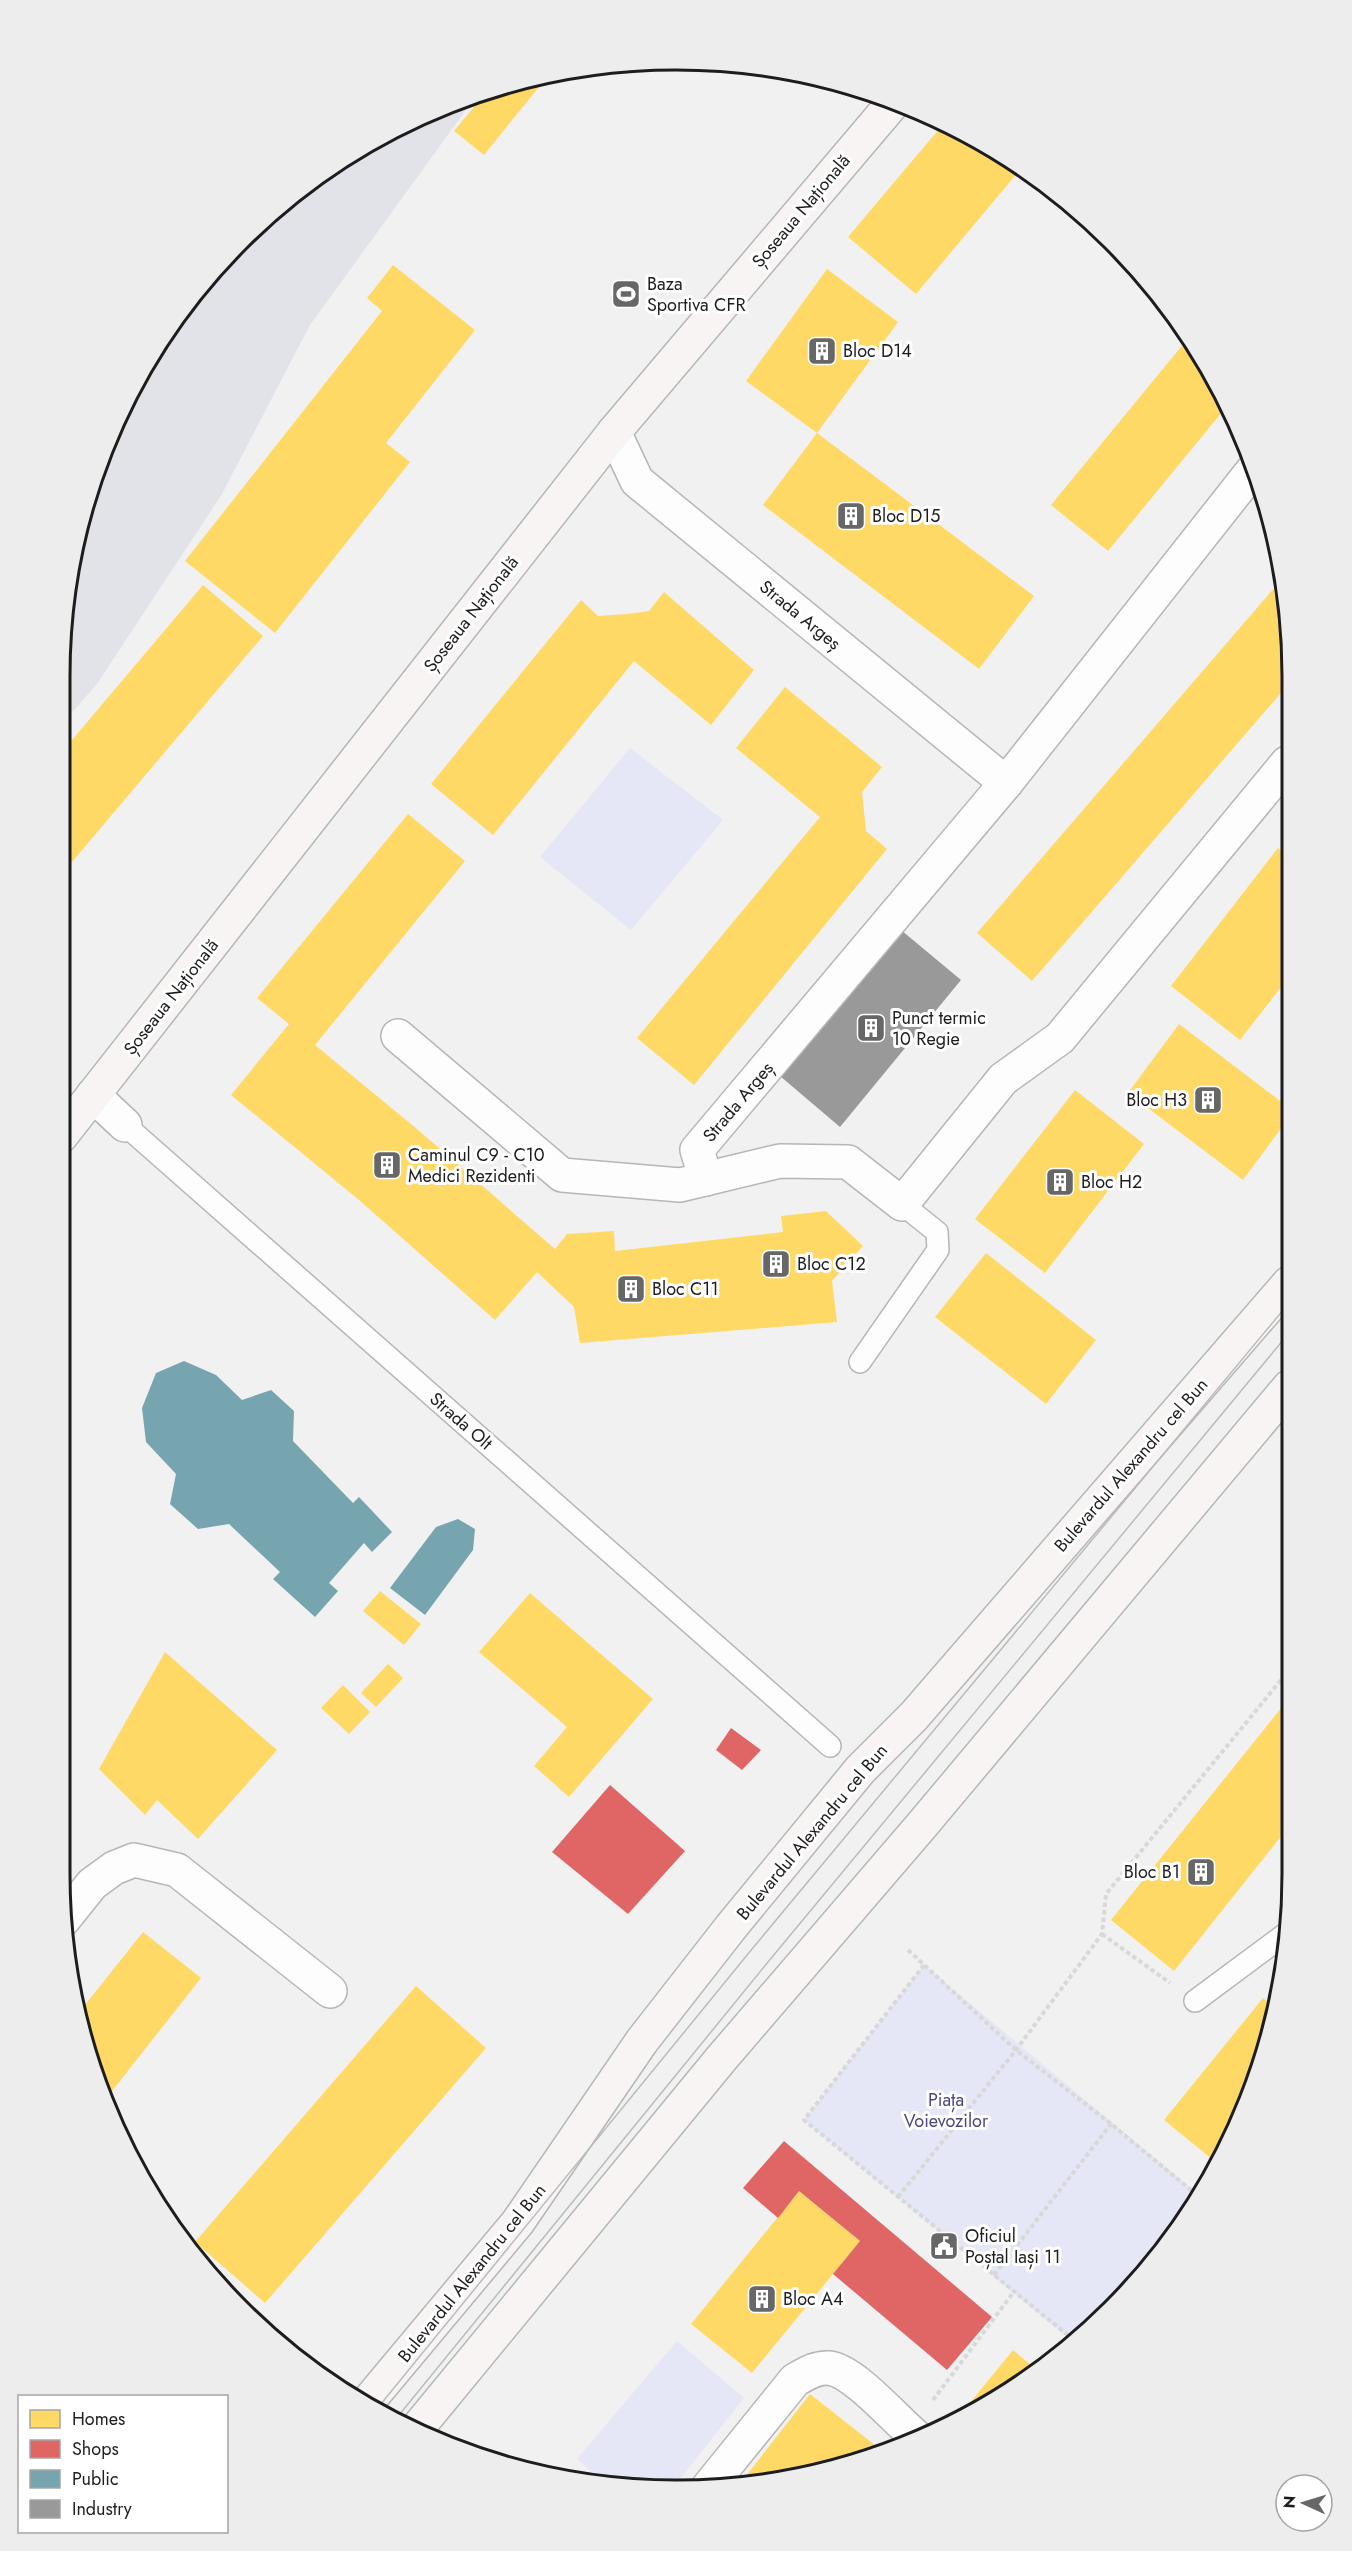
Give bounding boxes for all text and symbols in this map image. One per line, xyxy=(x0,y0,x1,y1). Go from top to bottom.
street label: Șoseaua Națională xyxy=(746,149,856,273)
place label: Baza Sportiva CFR xyxy=(647,271,746,318)
sports icon: Baza Sportiva CFR xyxy=(610,278,642,310)
building icon: Bloc D14 xyxy=(806,335,838,367)
place label: Bloc D14 xyxy=(843,338,912,364)
building icon: Bloc D15 xyxy=(835,500,867,532)
place label: Bloc D15 xyxy=(872,503,941,529)
street label: Șoseaua Națională xyxy=(417,551,525,677)
street label: Strada Argeș xyxy=(754,574,846,656)
street label: Șoseaua Națională xyxy=(117,934,225,1060)
place label: Punct termic 10 Regie xyxy=(892,1005,986,1052)
building icon: Punct termic 10 Regie xyxy=(855,1012,887,1044)
street label: Strada Argeș xyxy=(697,1056,779,1148)
building icon: Bloc H3 xyxy=(1192,1084,1224,1116)
place label: Bloc H3 xyxy=(1126,1087,1187,1113)
place label: Caminul C9 - C10 Medici Rezidenti xyxy=(408,1142,545,1189)
building icon: Caminul C9 - C10 Medici Rezidenti xyxy=(371,1149,403,1181)
building icon: Bloc H2 xyxy=(1044,1166,1076,1198)
place label: Bloc H2 xyxy=(1081,1169,1142,1195)
building icon: Bloc C12 xyxy=(760,1248,792,1280)
place label: Bloc C12 xyxy=(797,1251,866,1277)
building icon: Bloc C11 xyxy=(615,1273,647,1305)
place label: Bloc C11 xyxy=(652,1276,719,1302)
street label: Bulevardul Alexandru cel Bun xyxy=(1048,1372,1214,1558)
street label: Strada Olt xyxy=(424,1386,499,1456)
street label: Bulevardul Alexandru cel Bun xyxy=(730,1738,894,1926)
building icon: Bloc B1 xyxy=(1185,1856,1217,1888)
place label: Bloc B1 xyxy=(1124,1859,1180,1885)
park label: Piața Voievozilor xyxy=(904,2087,989,2134)
street label: Bulevardul Alexandru cel Bun xyxy=(392,2178,552,2368)
place label: Oficiul Poștal Iași 11 xyxy=(965,2223,1061,2270)
public building icon: Oficiul Poștal Iași 11 xyxy=(928,2230,960,2262)
building icon: Bloc A4 xyxy=(746,2283,778,2315)
place label: Bloc A4 xyxy=(783,2286,843,2312)
legend xyxy=(18,2395,228,2533)
text: Homes xyxy=(72,2406,125,2432)
text: Shops xyxy=(72,2436,119,2462)
text: Public xyxy=(72,2466,119,2492)
north arrow xyxy=(1274,2473,1334,2533)
text: N xyxy=(1278,2495,1301,2509)
text: Industry xyxy=(72,2496,132,2522)

